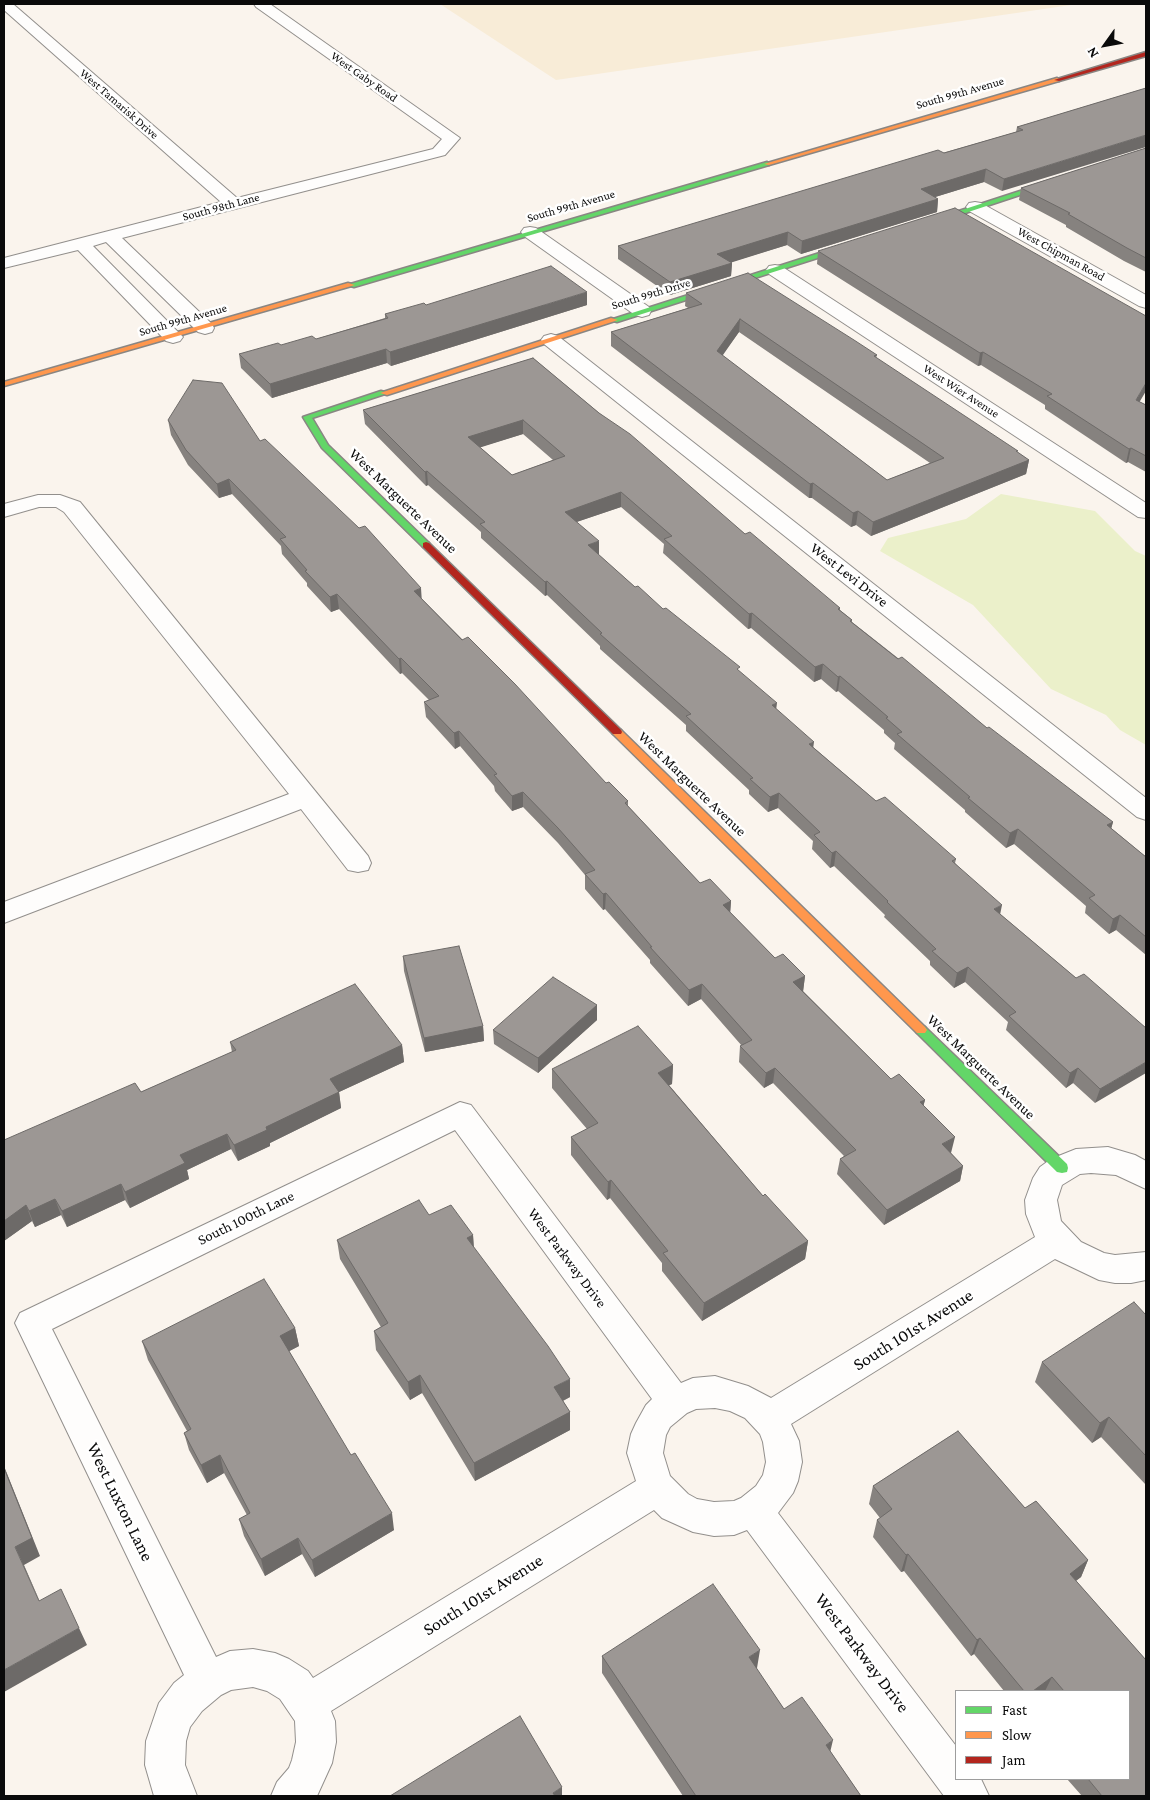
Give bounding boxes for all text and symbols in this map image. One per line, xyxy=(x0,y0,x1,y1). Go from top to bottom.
north arrow xyxy=(1080,20,1130,70)
text: N xyxy=(1083,45,1102,61)
street label: West Gaby Road xyxy=(328,49,400,105)
street label: West Tamarisk Drive xyxy=(77,66,161,142)
street label: South 99th Avenue xyxy=(914,74,1006,112)
street label: South 99th Avenue xyxy=(525,187,617,225)
street label: South 98th Lane xyxy=(181,190,261,224)
street label: West Chipman Road xyxy=(1015,224,1107,284)
street label: South 99th Drive xyxy=(610,275,692,313)
street label: South 99th Avenue xyxy=(137,301,229,339)
street label: West Wier Avenue xyxy=(920,361,1002,421)
street label: West Marguerte Avenue xyxy=(345,445,461,557)
street label: West Levi Drive xyxy=(807,539,891,611)
street label: West Marguerte Avenue xyxy=(634,728,750,840)
street label: West Marguerte Avenue xyxy=(923,1011,1039,1123)
street label: South 100th Lane xyxy=(195,1187,297,1249)
street label: West Parkway Drive xyxy=(524,1205,610,1311)
street label: South 101st Avenue xyxy=(849,1284,977,1376)
street label: West Luxton Lane xyxy=(82,1439,158,1565)
street label: South 101st Avenue xyxy=(419,1549,547,1641)
street label: West Parkway Drive xyxy=(810,1589,914,1717)
legend xyxy=(955,1690,1130,1780)
text: Fast xyxy=(1002,1702,1027,1718)
text: Slow xyxy=(1002,1727,1031,1743)
text: Jam xyxy=(1002,1752,1025,1768)

